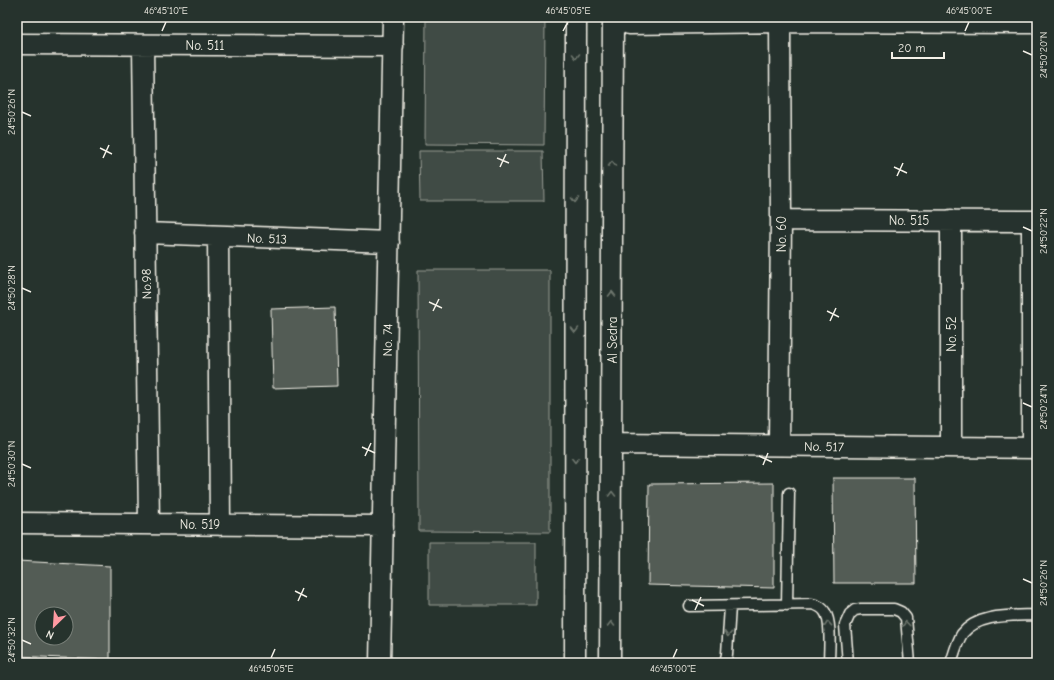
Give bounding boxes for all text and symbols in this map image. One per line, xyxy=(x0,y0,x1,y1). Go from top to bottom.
text: 46°45'10"E xyxy=(144,5,188,17)
text: 46°45'05"E xyxy=(545,5,591,17)
text: 46°45'00"E xyxy=(946,5,992,17)
text: 24°50'20"N xyxy=(1038,32,1050,78)
scale bar xyxy=(892,34,944,60)
street label: No. 511 xyxy=(186,38,224,53)
text: 20 m xyxy=(898,41,926,55)
one-way arrow xyxy=(572,53,580,59)
text: 24°50'26"N xyxy=(6,89,18,135)
one-way arrow xyxy=(608,161,616,167)
one-way arrow xyxy=(571,197,579,203)
text: 24°50'22"N xyxy=(1038,208,1050,254)
street label: No. 515 xyxy=(889,213,929,228)
street label: No. 60 xyxy=(774,216,789,252)
street label: No. 513 xyxy=(247,230,287,247)
text: 24°50'28"N xyxy=(6,265,18,311)
street label: No.98 xyxy=(139,268,154,299)
one-way arrow xyxy=(608,291,616,297)
street label: No. 52 xyxy=(944,316,959,352)
street label: Al Sedra xyxy=(605,317,620,363)
street label: No. 74 xyxy=(380,323,395,357)
one-way arrow xyxy=(571,327,579,333)
text: 24°50'24"N xyxy=(1038,384,1050,430)
street label: No. 517 xyxy=(804,439,844,454)
text: 24°50'30"N xyxy=(6,441,18,487)
one-way arrow xyxy=(571,457,579,463)
one-way arrow xyxy=(607,491,616,497)
street label: No. 519 xyxy=(180,517,220,532)
text: 24°50'26"N xyxy=(1038,560,1050,606)
north arrow xyxy=(34,606,74,646)
text: 24°50'32"N xyxy=(6,617,18,663)
one-way arrow xyxy=(607,621,615,627)
one-way arrow xyxy=(824,621,833,627)
one-way arrow xyxy=(902,621,911,627)
text: N xyxy=(44,627,56,642)
one-way arrow xyxy=(724,631,733,638)
text: 46°45'05"E xyxy=(248,663,294,675)
text: 46°45'00"E xyxy=(650,663,696,675)

